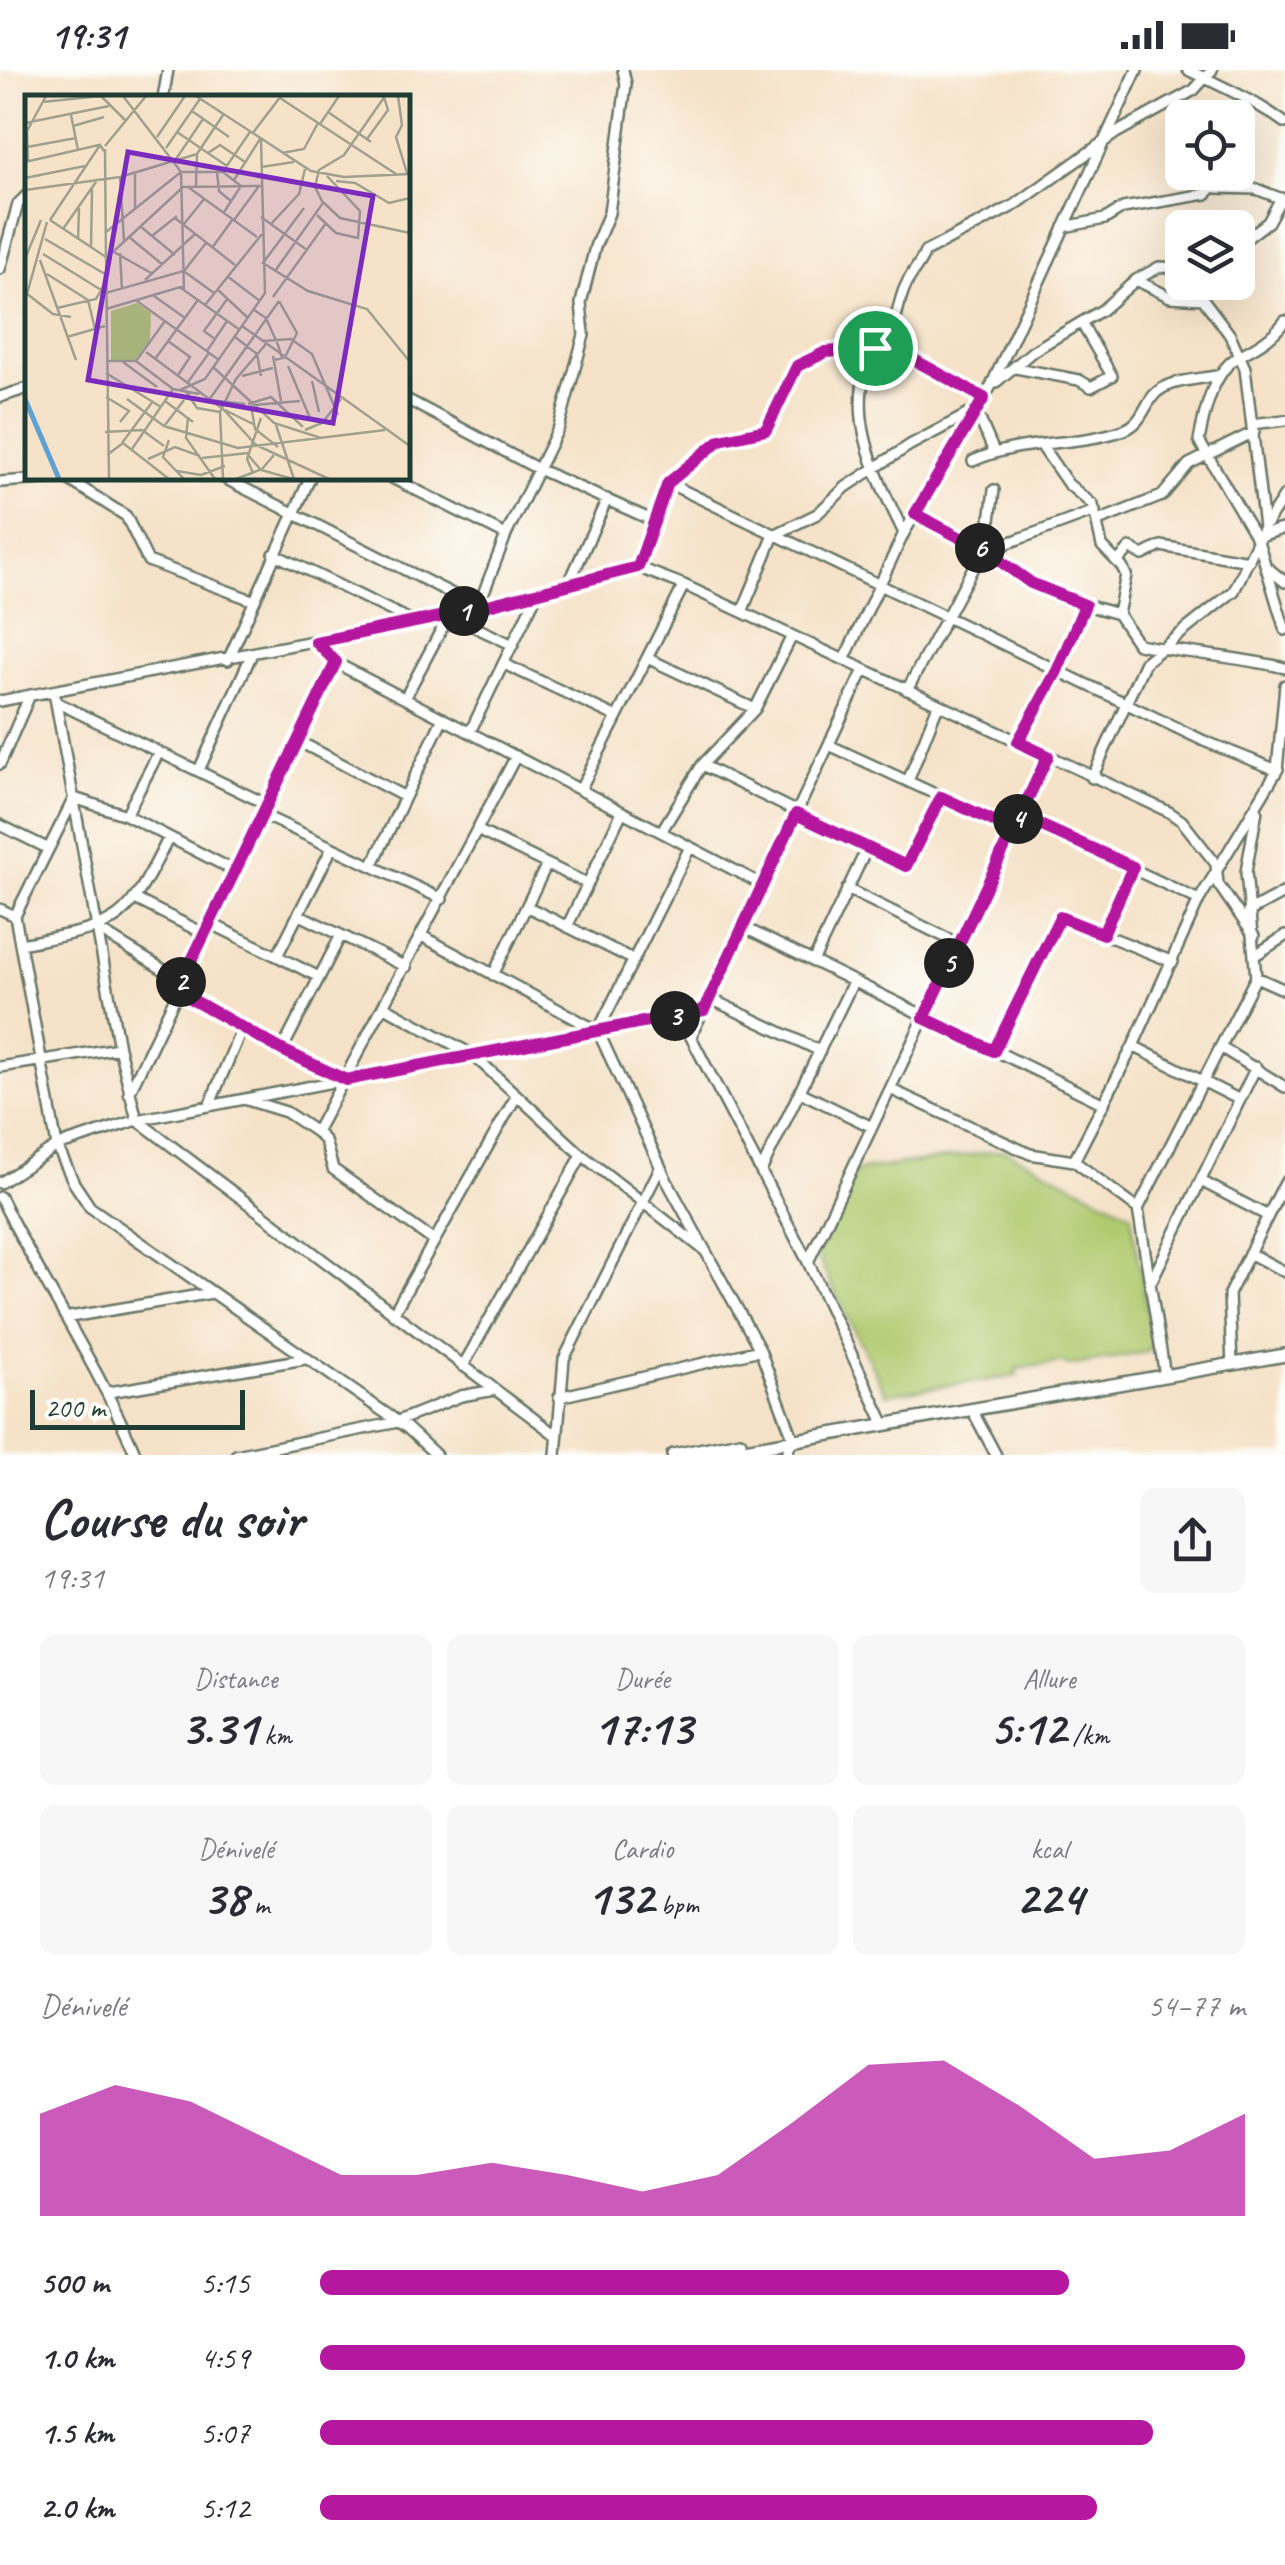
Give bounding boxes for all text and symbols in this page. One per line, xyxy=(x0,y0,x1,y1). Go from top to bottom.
text: 19:31 xyxy=(50,12,125,59)
inset map xyxy=(25,95,410,480)
map controls xyxy=(1165,100,1255,300)
button: locate xyxy=(1165,100,1255,190)
button: layers xyxy=(1165,210,1255,300)
pin xyxy=(833,306,918,391)
icon: arrive xyxy=(848,321,903,376)
pin: 6 xyxy=(955,523,1005,573)
text: 6 xyxy=(973,530,987,565)
pin: 1 xyxy=(439,586,489,636)
text: 1 xyxy=(458,593,470,628)
pin: 4 xyxy=(993,794,1043,844)
text: 4 xyxy=(1012,801,1024,836)
pin: 5 xyxy=(924,938,974,988)
text: 5 xyxy=(943,945,955,980)
pin: 2 xyxy=(156,957,206,1007)
text: 2 xyxy=(175,964,187,999)
pin: 3 xyxy=(650,991,700,1041)
text: 3 xyxy=(669,998,681,1033)
scale bar xyxy=(30,1385,245,1430)
text: 200 m xyxy=(45,1390,105,1425)
text: Course du soir xyxy=(40,1484,303,1554)
button: share xyxy=(1140,1488,1245,1593)
text: 19:31 xyxy=(40,1557,104,1598)
text: Distance xyxy=(194,1661,278,1696)
text: Durée xyxy=(615,1661,670,1696)
text: Allure xyxy=(1023,1661,1076,1696)
text: 3.31 xyxy=(180,1696,257,1759)
text: 17:13 xyxy=(593,1696,692,1759)
text: 5:12 xyxy=(989,1696,1066,1759)
text: km xyxy=(257,1717,292,1752)
text: /km xyxy=(1066,1717,1109,1752)
text: Dénivelé xyxy=(198,1831,273,1866)
text: Cardio xyxy=(612,1831,673,1866)
text: kcal xyxy=(1031,1831,1068,1866)
text: 38 xyxy=(202,1866,247,1929)
text: 132 xyxy=(586,1866,654,1929)
text: 224 xyxy=(1015,1866,1083,1929)
text: m xyxy=(247,1887,270,1922)
text: bpm xyxy=(654,1887,699,1922)
text: Dénivelé xyxy=(40,1985,126,2026)
text: 54–77 m xyxy=(1147,1985,1245,2026)
text: 500 m xyxy=(40,2262,109,2303)
text: 5:15 xyxy=(200,2262,250,2303)
text: 1.0 km xyxy=(40,2337,114,2378)
text: 4:59 xyxy=(200,2337,250,2378)
text: 1.5 km xyxy=(40,2412,114,2453)
text: 5:07 xyxy=(200,2412,250,2453)
text: 2.0 km xyxy=(40,2487,114,2528)
text: 5:12 xyxy=(200,2487,250,2528)

